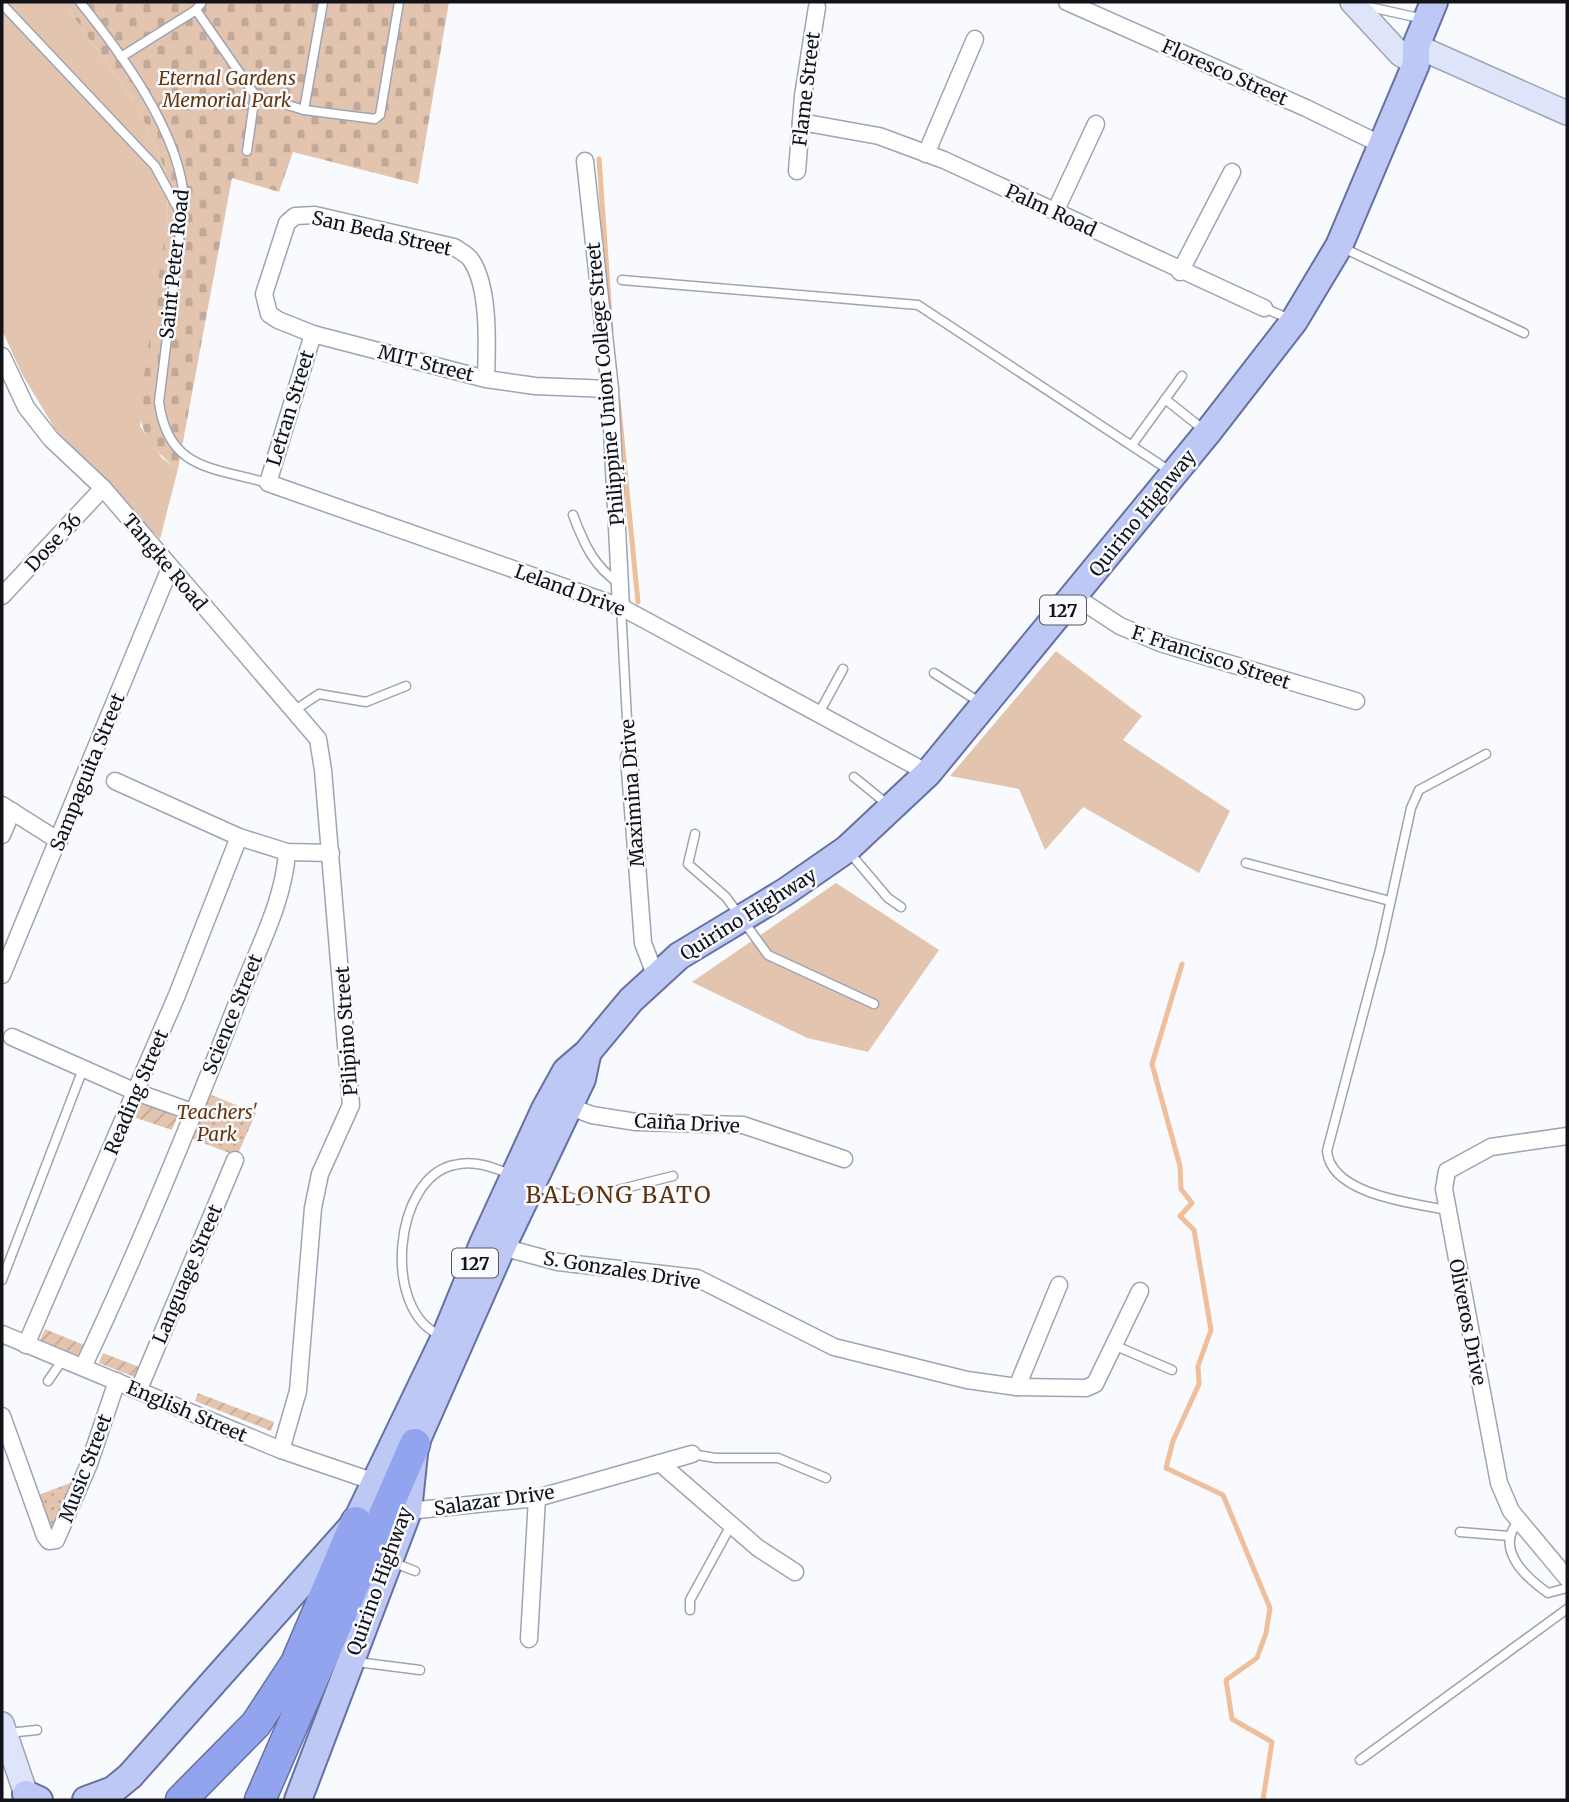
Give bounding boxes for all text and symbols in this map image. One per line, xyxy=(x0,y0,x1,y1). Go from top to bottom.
street label: Flame Street xyxy=(787,30,825,148)
street label: Floresco Street xyxy=(1158,34,1292,111)
park label: Eternal Gardens Memorial Park xyxy=(158,66,296,112)
street label: Palm Road xyxy=(1002,178,1100,242)
street label: Saint Peter Road xyxy=(154,188,194,340)
street label: San Beda Street xyxy=(310,205,455,261)
street label: Philippine Union College Street xyxy=(581,241,629,527)
street label: MIT Street xyxy=(376,340,477,387)
street label: Letran Street xyxy=(261,347,319,469)
street label: Quirino Highway xyxy=(1083,445,1201,581)
street label: Dose 36 xyxy=(20,508,86,576)
street label: Tangke Road xyxy=(118,509,212,615)
street label: Leland Drive xyxy=(511,559,629,621)
road number: 127 xyxy=(1040,596,1086,624)
street label: F. Francisco Street xyxy=(1129,620,1294,694)
street label: Sampaguita Street xyxy=(44,689,130,855)
street label: Maximina Drive xyxy=(615,718,649,868)
street label: Quirino Highway xyxy=(675,862,821,966)
street label: Science Street xyxy=(197,950,267,1078)
street label: Pilipino Street xyxy=(329,965,363,1097)
street label: Reading Street xyxy=(99,1025,173,1158)
park label: Teachers' Park xyxy=(177,1100,257,1146)
street label: Caiña Drive xyxy=(634,1108,740,1138)
district label: BALONG BATO xyxy=(525,1180,713,1209)
street label: Language Street xyxy=(147,1200,227,1347)
street label: S. Gonzales Drive xyxy=(542,1246,702,1294)
road number: 127 xyxy=(452,1248,498,1278)
street label: Oliveros Drive xyxy=(1444,1257,1492,1387)
street label: English Street xyxy=(123,1375,251,1447)
street label: Music Street xyxy=(53,1410,117,1525)
street label: Salazar Drive xyxy=(432,1480,556,1520)
street label: Quirino Highway xyxy=(341,1503,417,1659)

